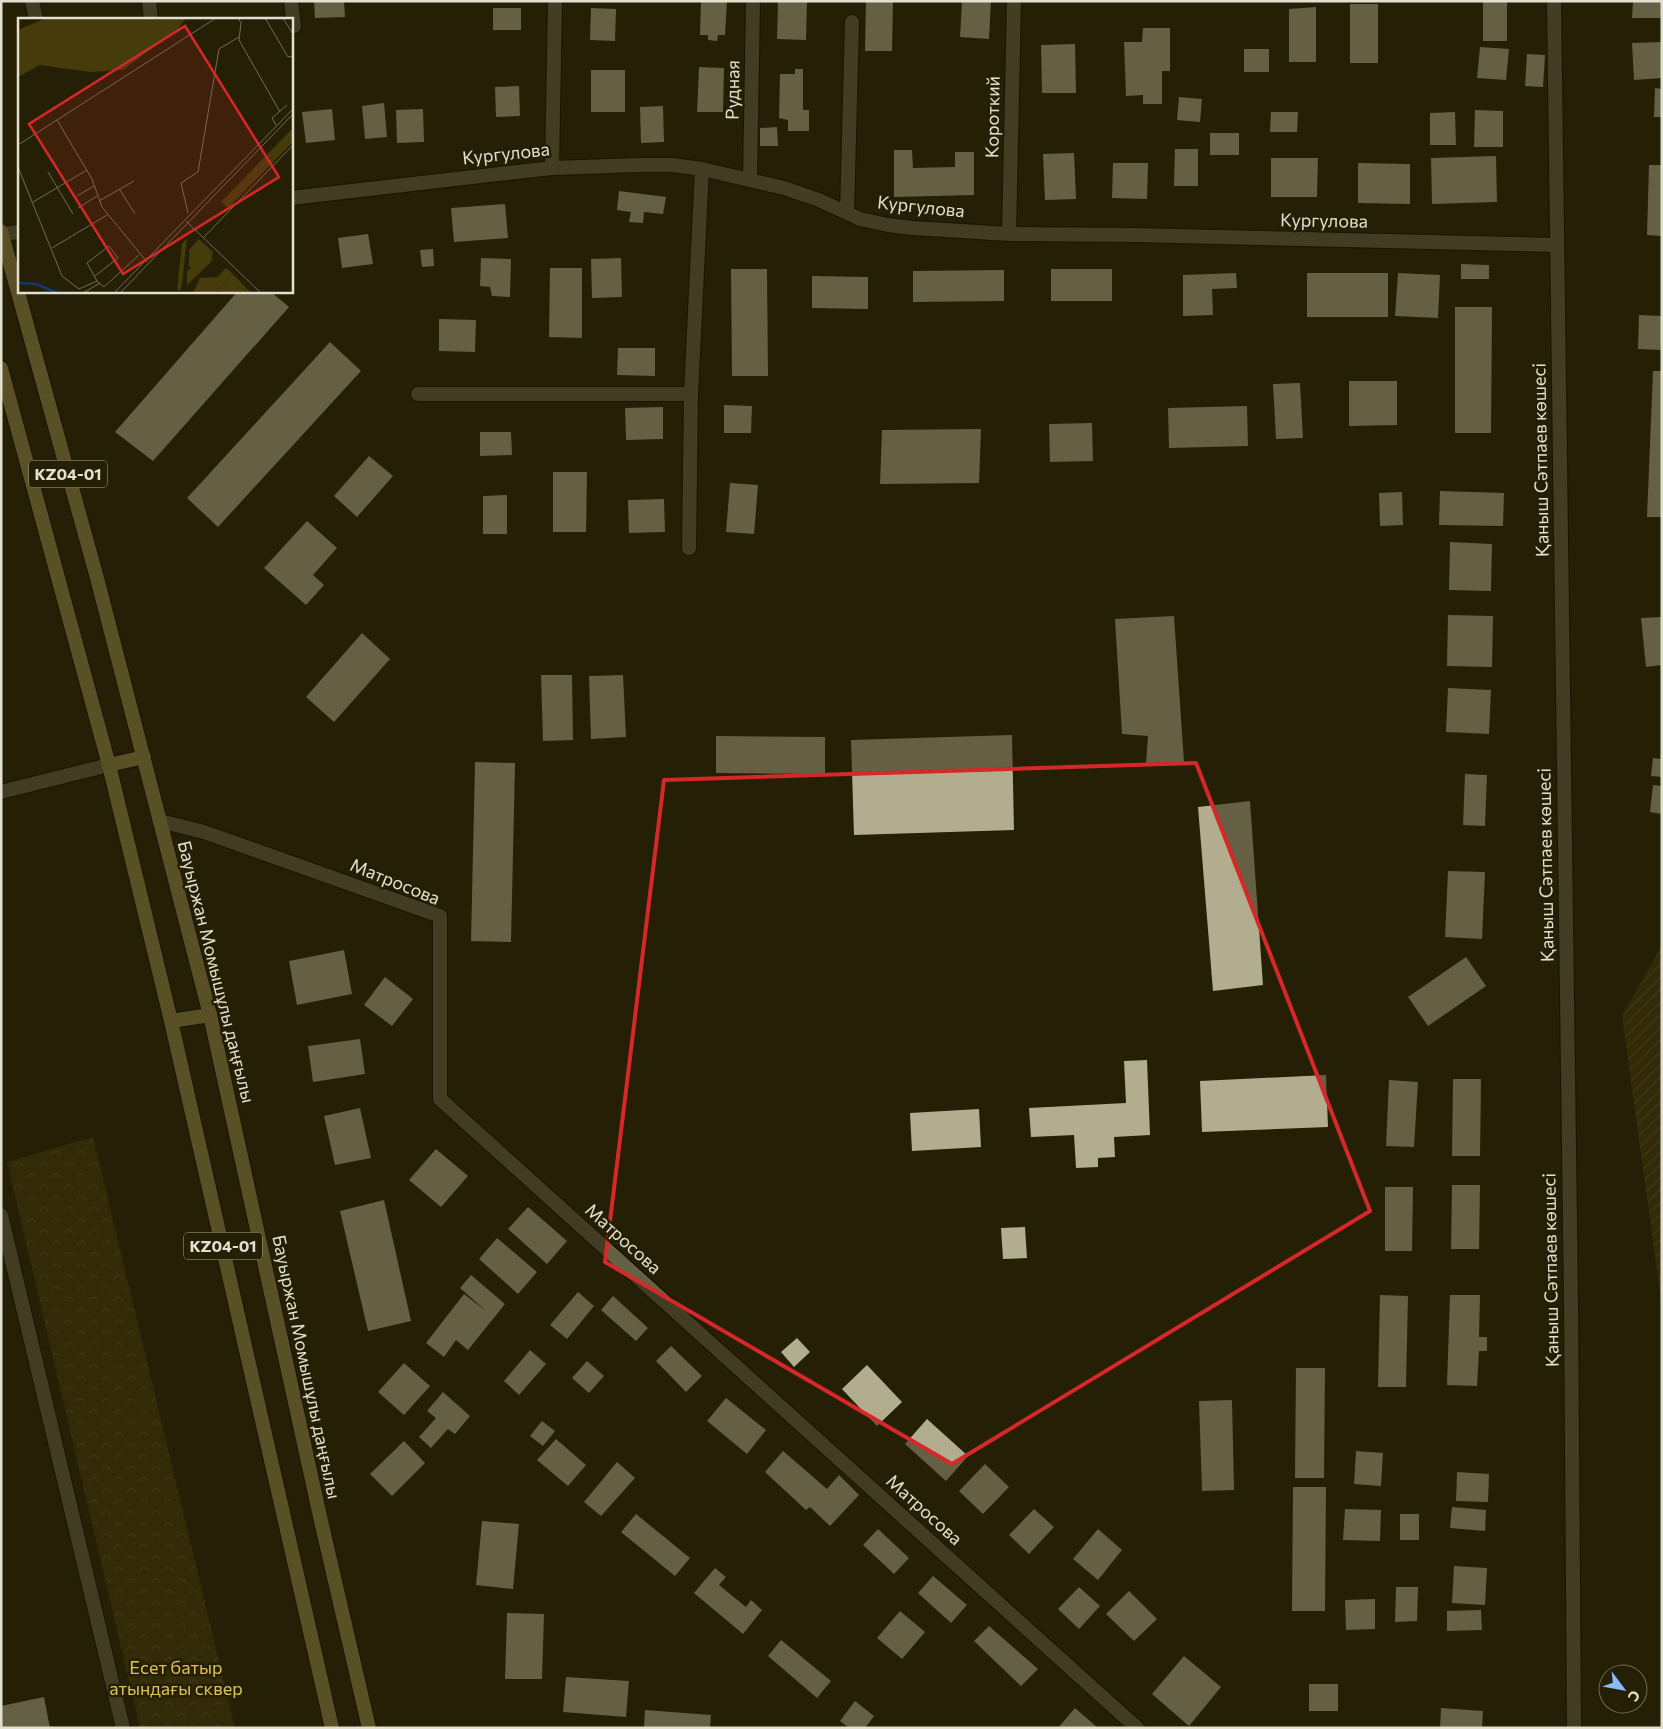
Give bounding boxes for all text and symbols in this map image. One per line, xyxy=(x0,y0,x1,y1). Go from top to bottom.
inset map xyxy=(18,18,292,292)
street label: Рудная xyxy=(720,60,744,120)
street label: Короткий xyxy=(980,76,1004,158)
street label: Кургулова xyxy=(461,137,551,169)
street label: Кургулова xyxy=(876,190,966,222)
street label: Кургулова xyxy=(1280,208,1368,232)
street label: Қаныш Сәтпаев көшесі xyxy=(1527,363,1553,557)
road number: KZ04-01 xyxy=(29,460,107,488)
street label: Қаныш Сәтпаев көшесі xyxy=(1532,768,1558,962)
street label: Бауыржан Момышұлы даңғылы xyxy=(174,838,260,1105)
street label: Матросова xyxy=(347,853,443,909)
street label: Қаныш Сәтпаев көшесі xyxy=(1537,1173,1563,1367)
street label: Матросова xyxy=(581,1198,666,1278)
road number: KZ04-01 xyxy=(184,1232,262,1260)
street label: Бауыржан Момышұлы даңғылы xyxy=(268,1233,346,1501)
street label: Матросова xyxy=(882,1469,967,1549)
park label: Есет батыр атындағы сквер xyxy=(109,1656,243,1699)
north arrow xyxy=(1598,1664,1648,1714)
text: С xyxy=(1625,1688,1644,1705)

